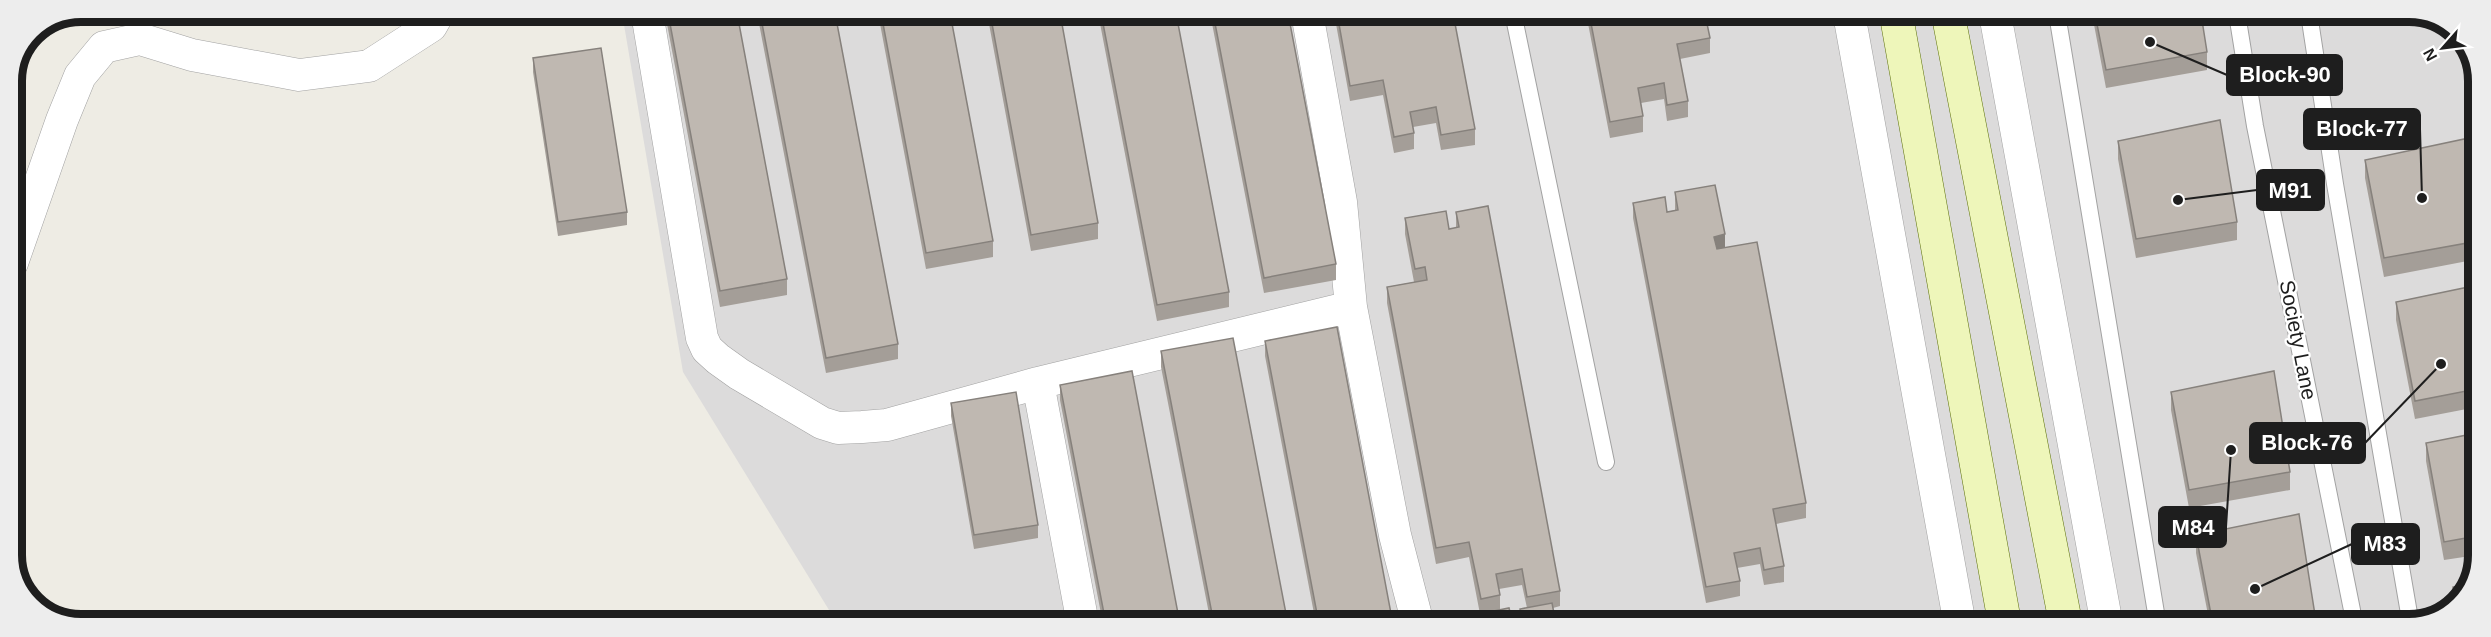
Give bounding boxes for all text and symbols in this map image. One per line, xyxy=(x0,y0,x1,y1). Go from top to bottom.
north arrow xyxy=(2413,18,2473,78)
text: N xyxy=(2420,46,2440,64)
callout: Block-90 xyxy=(2227,55,2342,95)
text: Block-90 xyxy=(2239,62,2331,87)
callout: Block-77 xyxy=(2304,109,2420,149)
text: Block-77 xyxy=(2316,116,2408,141)
callout: M91 xyxy=(2257,170,2324,210)
text: M91 xyxy=(2269,178,2311,203)
street label: Society Lane xyxy=(2276,278,2321,402)
callout: Block-76 xyxy=(2250,423,2365,463)
text: Block-76 xyxy=(2261,430,2353,455)
callout: M84 xyxy=(2159,507,2226,547)
text: M84 xyxy=(2172,515,2215,540)
callout: M83 xyxy=(2352,524,2419,564)
text: M83 xyxy=(2364,531,2406,556)

